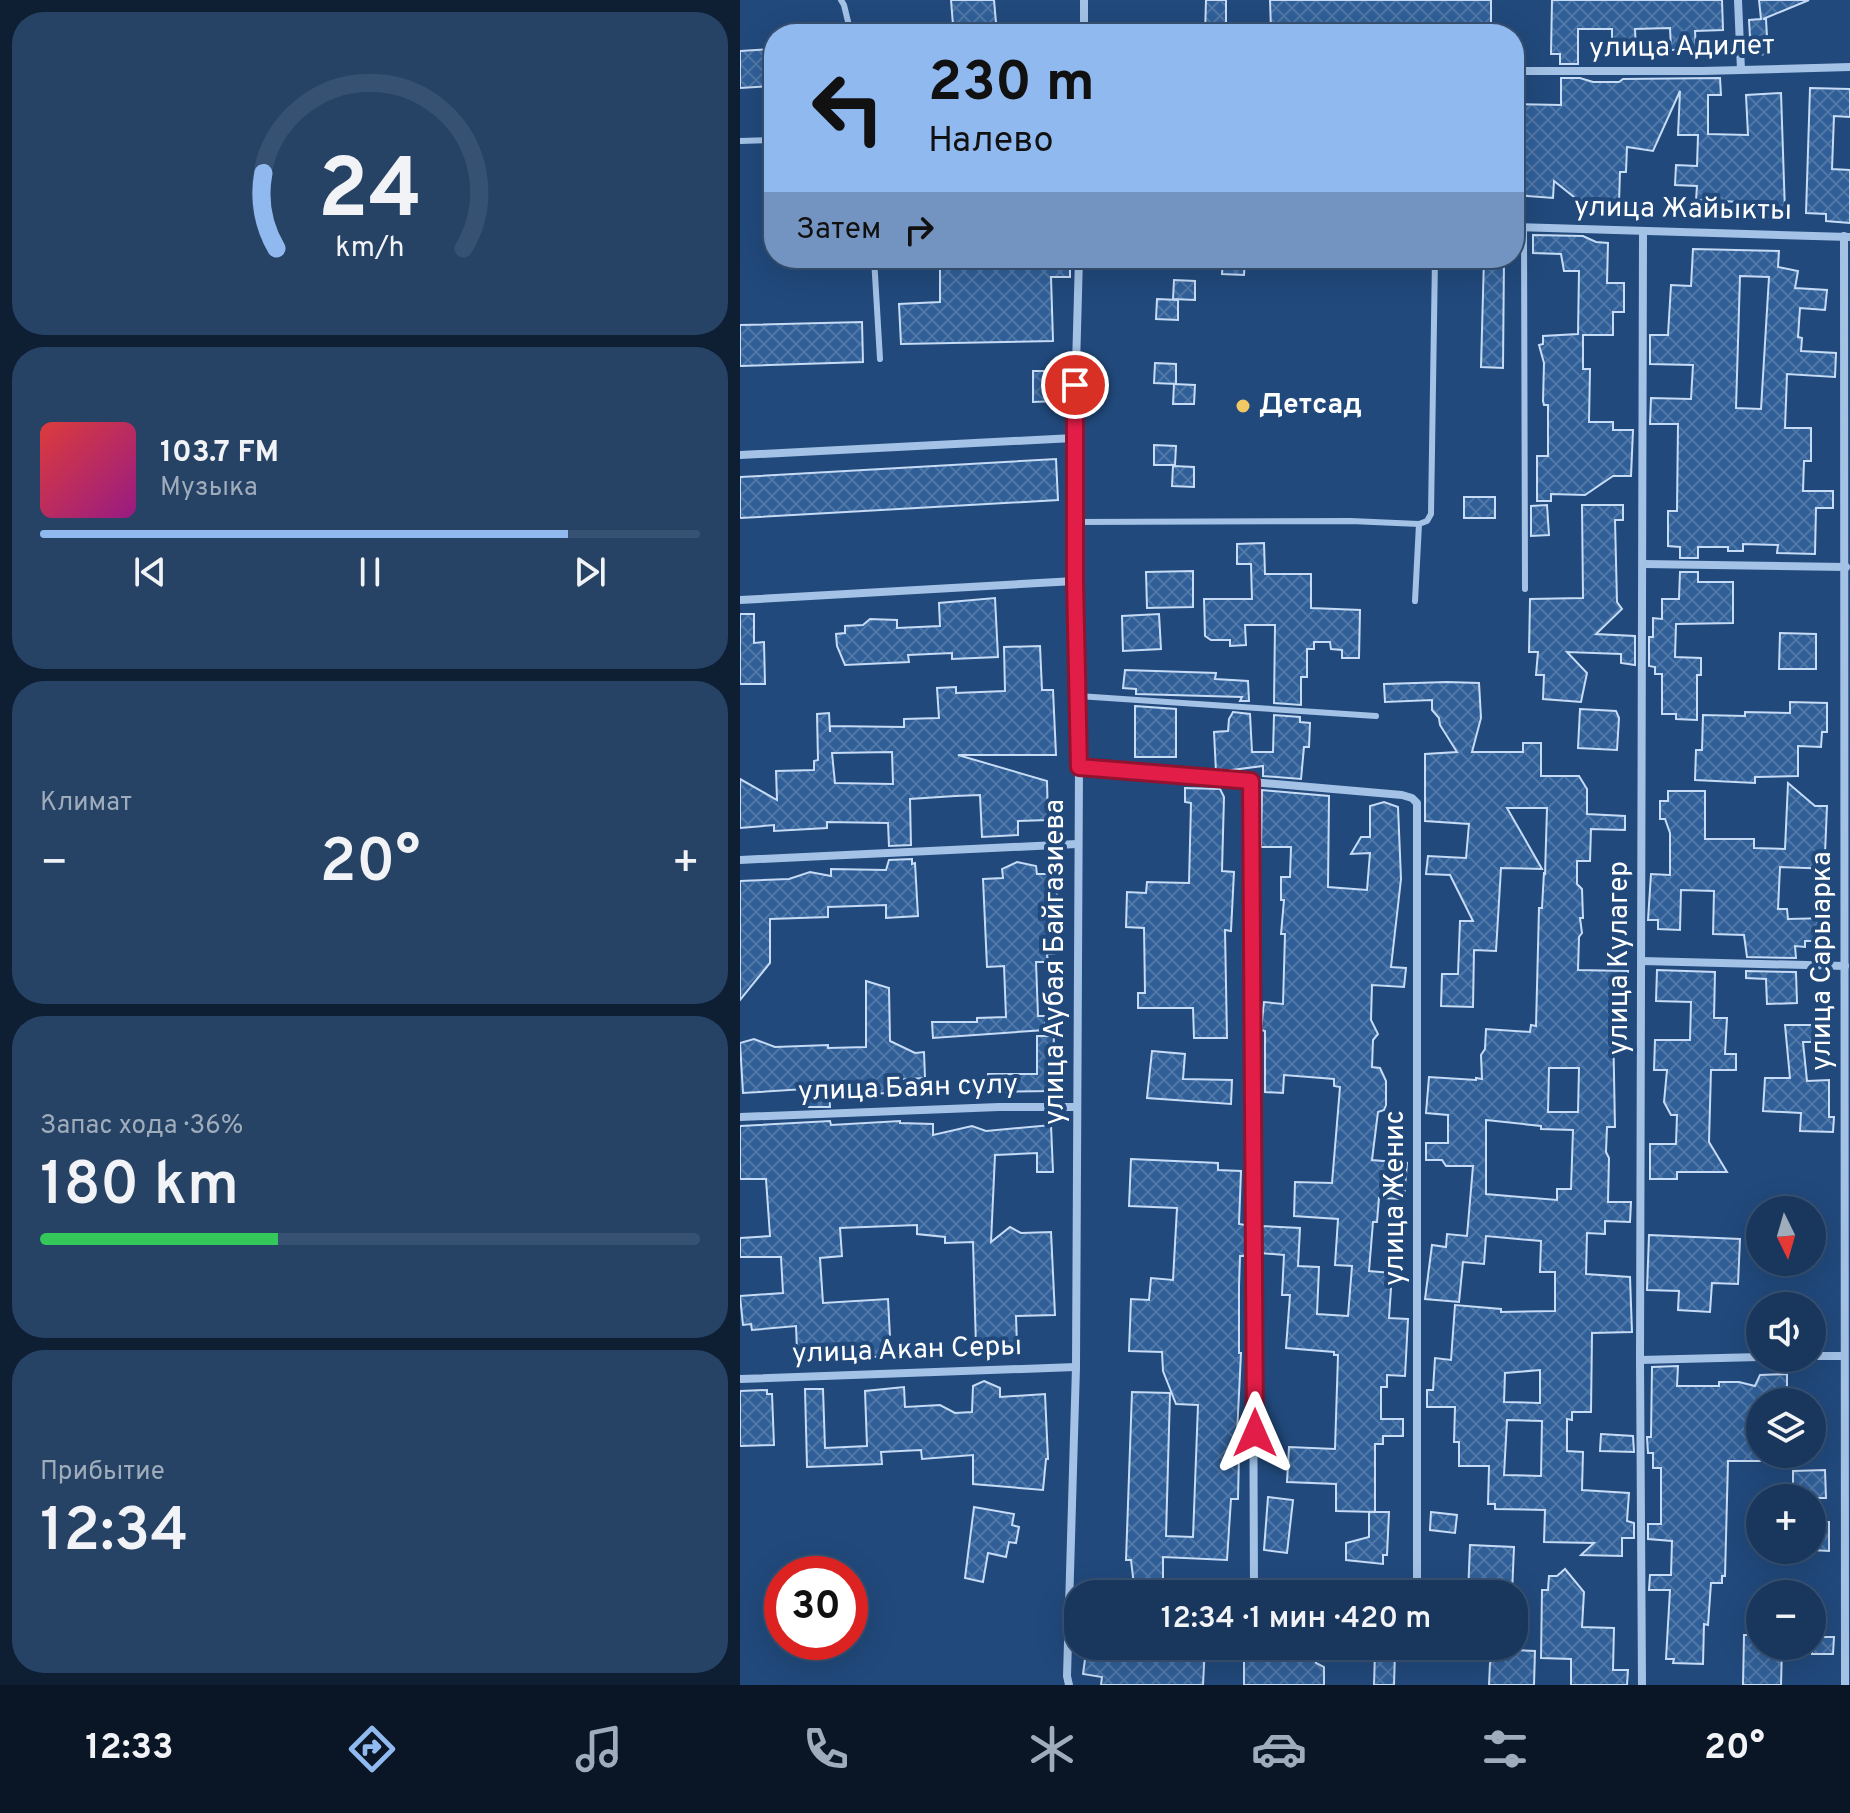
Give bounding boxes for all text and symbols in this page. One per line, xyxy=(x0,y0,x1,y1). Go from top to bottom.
street label: улица Адилет xyxy=(1589,28,1775,68)
text: 230 m xyxy=(928,50,1095,120)
icon: left xyxy=(796,56,900,160)
text: Налево xyxy=(928,119,1054,165)
text: 24 xyxy=(318,142,422,247)
street label: улица Жайыкты xyxy=(1574,190,1792,230)
icon: right xyxy=(897,208,941,252)
text: Затем xyxy=(796,212,881,249)
text: km/h xyxy=(335,231,405,267)
pin xyxy=(1041,351,1109,419)
icon: arrive xyxy=(1053,363,1097,407)
place label: Детсад xyxy=(1259,388,1362,424)
marker: Детсад xyxy=(1234,397,1252,415)
text: 103.7 FM xyxy=(160,435,279,472)
text: Музыка xyxy=(160,472,258,505)
icon: previous xyxy=(128,550,172,594)
icon: pause xyxy=(348,550,392,594)
icon: next xyxy=(568,550,612,594)
text: Климат xyxy=(40,787,132,820)
street label: улица Аубая Байгазиева xyxy=(1038,799,1074,1125)
text: 20° xyxy=(320,827,420,903)
text: − xyxy=(40,837,68,893)
text: + xyxy=(672,837,700,893)
street label: улица Сарыарка xyxy=(1805,851,1841,1071)
street label: улица Кулагер xyxy=(1602,861,1638,1055)
street label: улица Баян сулу xyxy=(797,1067,1019,1111)
text: Запас хода · 36% xyxy=(40,1110,243,1143)
street label: улица Женис xyxy=(1378,1110,1414,1286)
text: 180 km xyxy=(40,1150,239,1226)
north arrow xyxy=(1746,1196,1826,1276)
map controls xyxy=(1746,1196,1826,1660)
button: sound xyxy=(1746,1292,1826,1372)
street label: улица Акан Серы xyxy=(791,1329,1023,1373)
button: layers xyxy=(1746,1388,1826,1468)
position arrow xyxy=(1213,1391,1297,1475)
text: Прибытие xyxy=(40,1456,165,1489)
button: + xyxy=(1746,1484,1826,1564)
text: 12:34 xyxy=(40,1496,189,1572)
speed limit sign: 30 xyxy=(764,1556,868,1660)
button: − xyxy=(1746,1580,1826,1660)
text: 12:34 · 1 мин · 420 m xyxy=(1161,1601,1431,1638)
icon: directions xyxy=(344,1721,400,1777)
icon: music xyxy=(571,1721,627,1777)
icon: phone xyxy=(798,1721,854,1777)
icon: climate xyxy=(1024,1721,1080,1777)
icon: car xyxy=(1251,1721,1307,1777)
icon: filters xyxy=(1477,1721,1533,1777)
text: 12:33 xyxy=(85,1726,174,1772)
text: 20° xyxy=(1704,1726,1765,1772)

